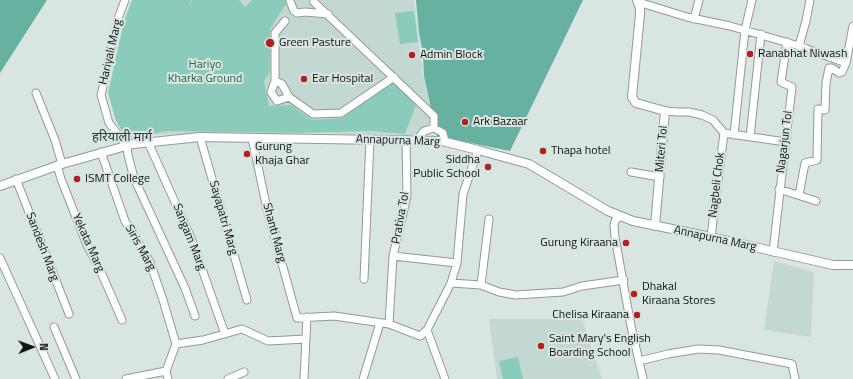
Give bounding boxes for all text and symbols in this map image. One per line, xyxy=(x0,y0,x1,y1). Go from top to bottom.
street label: Hariyali Marg xyxy=(96,18,126,86)
place label: Green Pasture xyxy=(279,36,351,50)
marker: Green Pasture xyxy=(264,37,276,49)
place label: Ranabhat Niwash xyxy=(758,47,847,61)
place label: Admin Block xyxy=(420,48,483,62)
marker: Ranabhat Niwash xyxy=(745,49,755,59)
marker: Admin Block xyxy=(407,50,417,60)
park label: Hariyo Kharka Ground xyxy=(168,58,242,86)
place label: Ear Hospital xyxy=(312,72,373,86)
marker: Ear Hospital xyxy=(299,74,309,84)
street label: Nagarjun Tol xyxy=(774,110,796,174)
place label: Ark Bazaar xyxy=(473,115,528,129)
marker: Ark Bazaar xyxy=(460,117,470,127)
street label: Miteri Tol xyxy=(653,125,671,173)
district label: हरियाली मार्ग xyxy=(92,130,152,146)
street label: Annapurna Marg xyxy=(356,132,440,150)
place label: Gurung Khaja Ghar xyxy=(255,140,310,168)
place label: Thapa hotel xyxy=(551,144,611,158)
marker: Thapa hotel xyxy=(538,146,548,156)
marker: Gurung Khaja Ghar xyxy=(242,149,252,159)
street label: Nagbeli Chok xyxy=(706,151,728,219)
place label: Siddha Public School xyxy=(413,153,480,181)
marker: Siddha Public School xyxy=(483,162,493,172)
place label: ISMT College xyxy=(85,172,150,186)
marker: ISMT College xyxy=(72,174,82,184)
street label: Sayapatri Marg xyxy=(206,179,240,257)
street label: Prativa Tol xyxy=(389,191,413,245)
street label: Sangam Marg xyxy=(169,202,209,272)
street label: Shanti Marg xyxy=(259,202,289,264)
street label: Sandesh Marg xyxy=(22,211,62,283)
street label: Yekata Marg xyxy=(69,211,107,275)
street label: Siris Marg xyxy=(121,222,159,274)
street label: Annapurna Marg xyxy=(672,223,758,255)
place label: Gurung Kiraana xyxy=(540,236,618,250)
marker: Gurung Kiraana xyxy=(621,238,631,248)
place label: Dhakal Kiraana Stores xyxy=(642,280,715,308)
marker: Dhakal Kiraana Stores xyxy=(629,289,639,299)
place label: Chelisa Kiraana xyxy=(552,308,629,322)
marker: Chelisa Kiraana xyxy=(632,310,642,320)
north arrow xyxy=(12,327,52,367)
place label: Saint Mary's English Boarding School xyxy=(549,332,651,360)
marker: Saint Mary's English Boarding School xyxy=(536,341,546,351)
text: N xyxy=(36,343,52,351)

